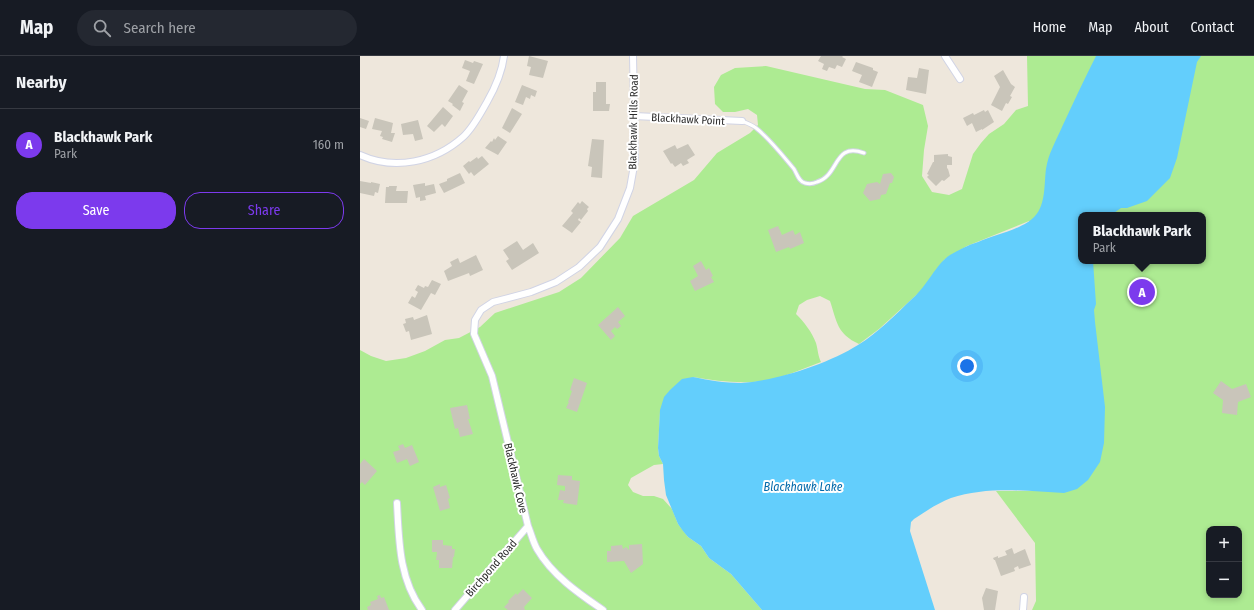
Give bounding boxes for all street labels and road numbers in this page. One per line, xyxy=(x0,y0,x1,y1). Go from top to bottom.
street label: Blackhawk Hills Road xyxy=(626,74,641,170)
street label: Blackhawk Point xyxy=(651,111,725,128)
street label: Blackhawk Cove xyxy=(501,442,530,514)
street label: Birchpond Road xyxy=(463,537,520,600)

